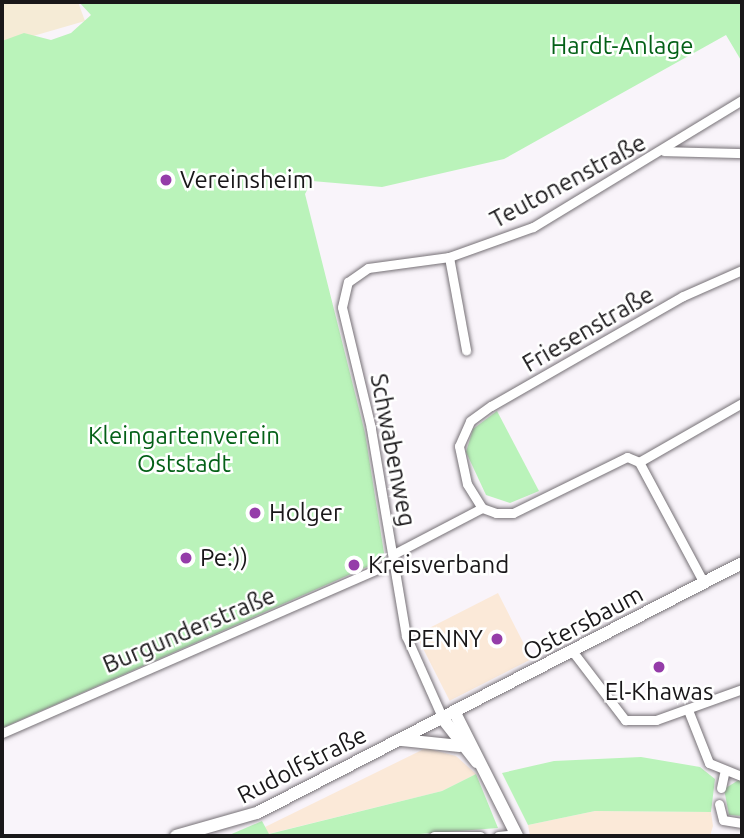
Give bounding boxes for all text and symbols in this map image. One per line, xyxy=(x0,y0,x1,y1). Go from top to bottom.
park label: Hardt-Anlage xyxy=(551,32,693,60)
street label: Teutonenstraße xyxy=(485,128,651,234)
place label: Vereinsheim xyxy=(180,166,313,194)
marker: Vereinsheim xyxy=(158,172,174,188)
street label: Friesenstraße xyxy=(517,280,659,378)
street label: Schwabenweg xyxy=(364,371,422,529)
park label: Kleingartenverein Oststadt xyxy=(88,422,280,478)
place label: Holger xyxy=(269,499,342,527)
marker: Holger xyxy=(247,505,263,521)
place label: Pe:)) xyxy=(200,544,248,572)
marker: Pe:)) xyxy=(178,550,194,566)
place label: Kreisverband xyxy=(368,551,509,579)
marker: Kreisverband xyxy=(346,557,362,573)
street label: Ostersbaum xyxy=(518,579,648,667)
street label: Burgunderstraße xyxy=(98,581,280,679)
place label: PENNY xyxy=(407,625,483,653)
marker: PENNY xyxy=(489,631,505,647)
marker: El-Khawas xyxy=(651,659,667,675)
place label: El-Khawas xyxy=(605,678,713,706)
street label: Rudolfstraße xyxy=(233,720,371,810)

